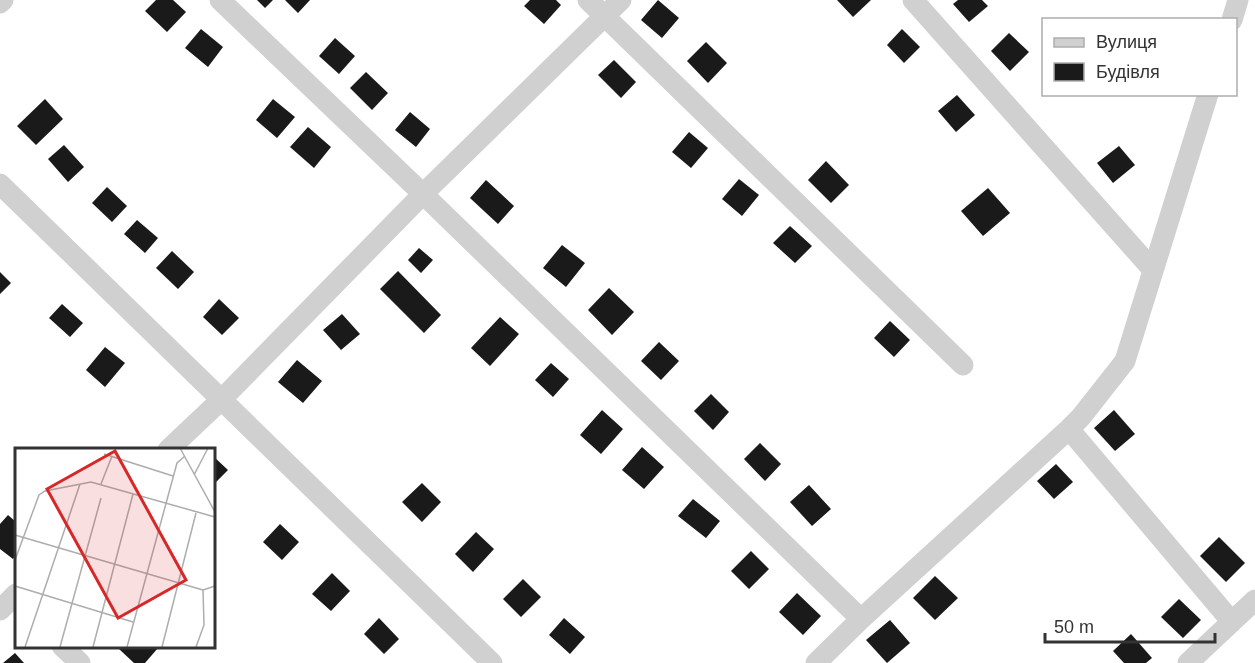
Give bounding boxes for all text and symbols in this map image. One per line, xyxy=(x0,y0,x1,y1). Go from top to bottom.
legend xyxy=(1042,18,1237,96)
text: Вулиця xyxy=(1096,32,1157,52)
text: Будівля xyxy=(1096,62,1160,82)
inset map xyxy=(15,448,214,648)
scale bar xyxy=(1045,606,1214,644)
text: 50 m xyxy=(1054,617,1094,637)

